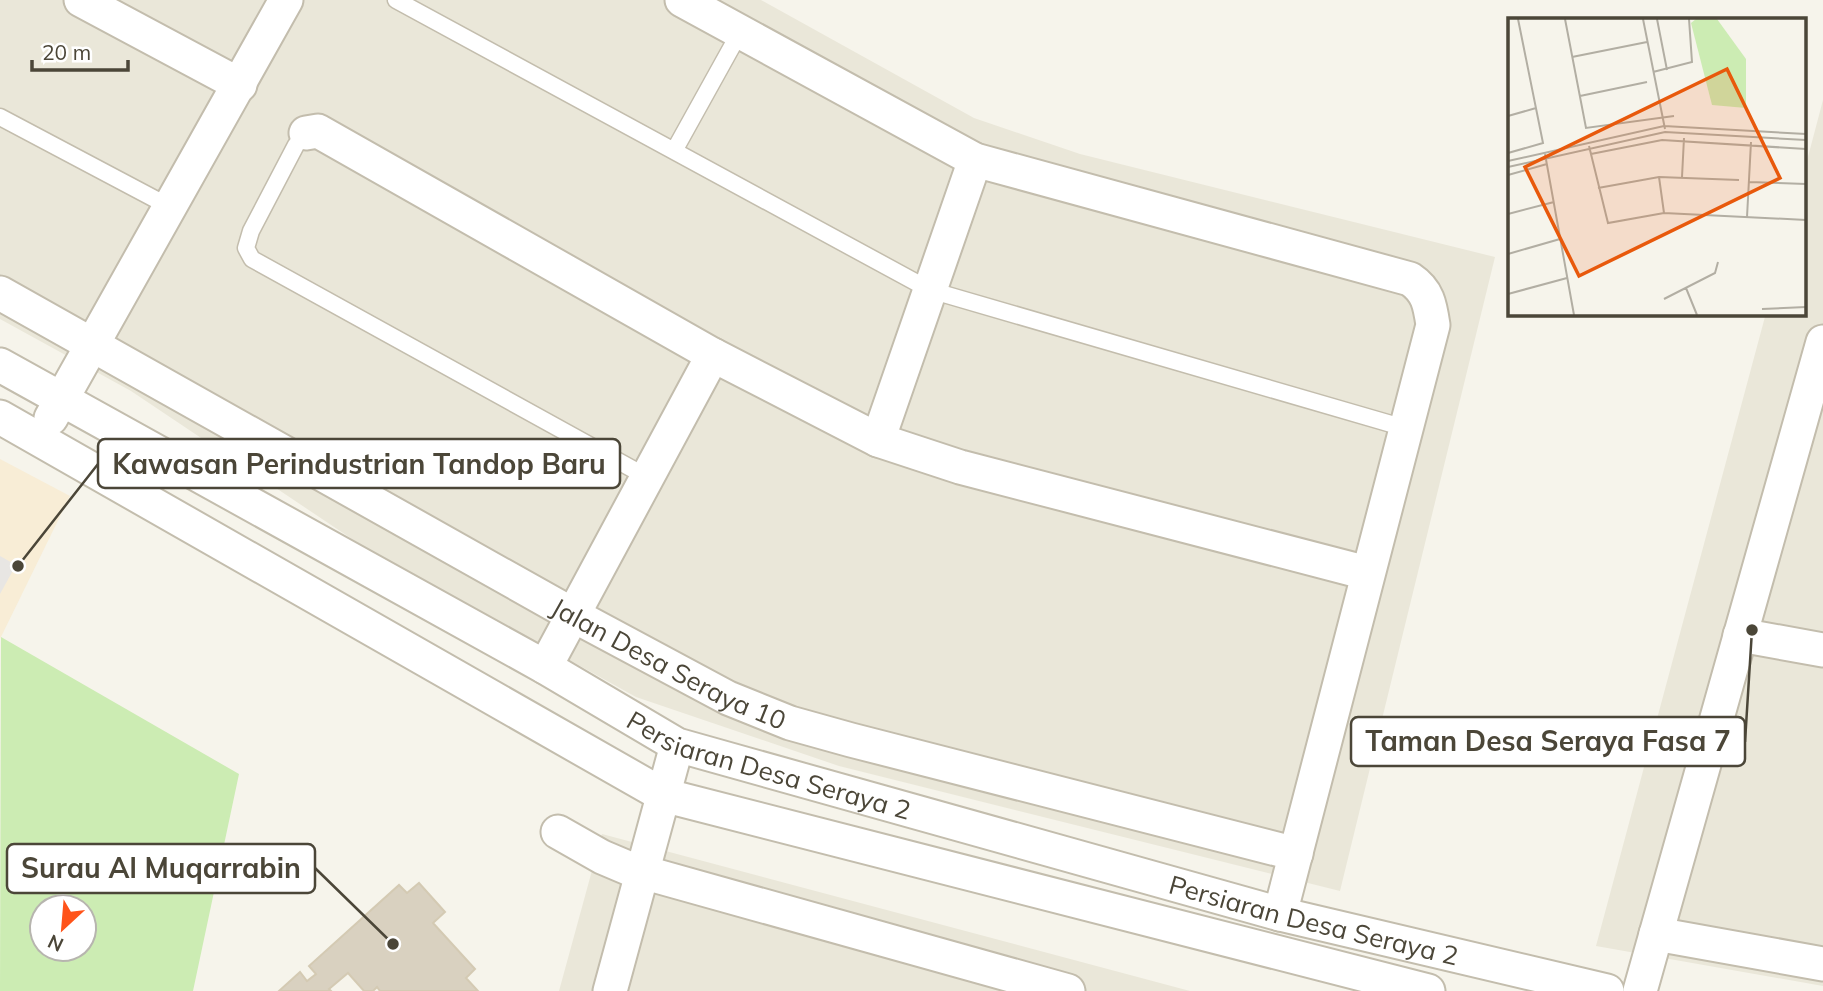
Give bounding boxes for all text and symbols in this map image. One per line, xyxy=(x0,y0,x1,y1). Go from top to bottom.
inset map xyxy=(1508,18,1806,315)
scale bar xyxy=(32,28,128,72)
text: 20 m xyxy=(42,39,91,65)
callout: Kawasan Perindustrian Tandop Baru xyxy=(98,439,620,488)
text: Kawasan Perindustrian Tandop Baru xyxy=(112,446,606,481)
street label: Jalan Desa Seraya 10 xyxy=(546,590,791,736)
street label: Persiaran Desa Seraya 2 xyxy=(621,703,915,826)
callout: Taman Desa Seraya Fasa 7 xyxy=(1351,717,1745,766)
text: Taman Desa Seraya Fasa 7 xyxy=(1365,723,1731,758)
callout: Surau Al Muqarrabin xyxy=(7,844,315,893)
text: Surau Al Muqarrabin xyxy=(21,850,301,885)
street label: Persiaran Desa Seraya 2 xyxy=(1166,867,1462,972)
north arrow xyxy=(28,893,98,963)
text: N xyxy=(44,929,67,957)

